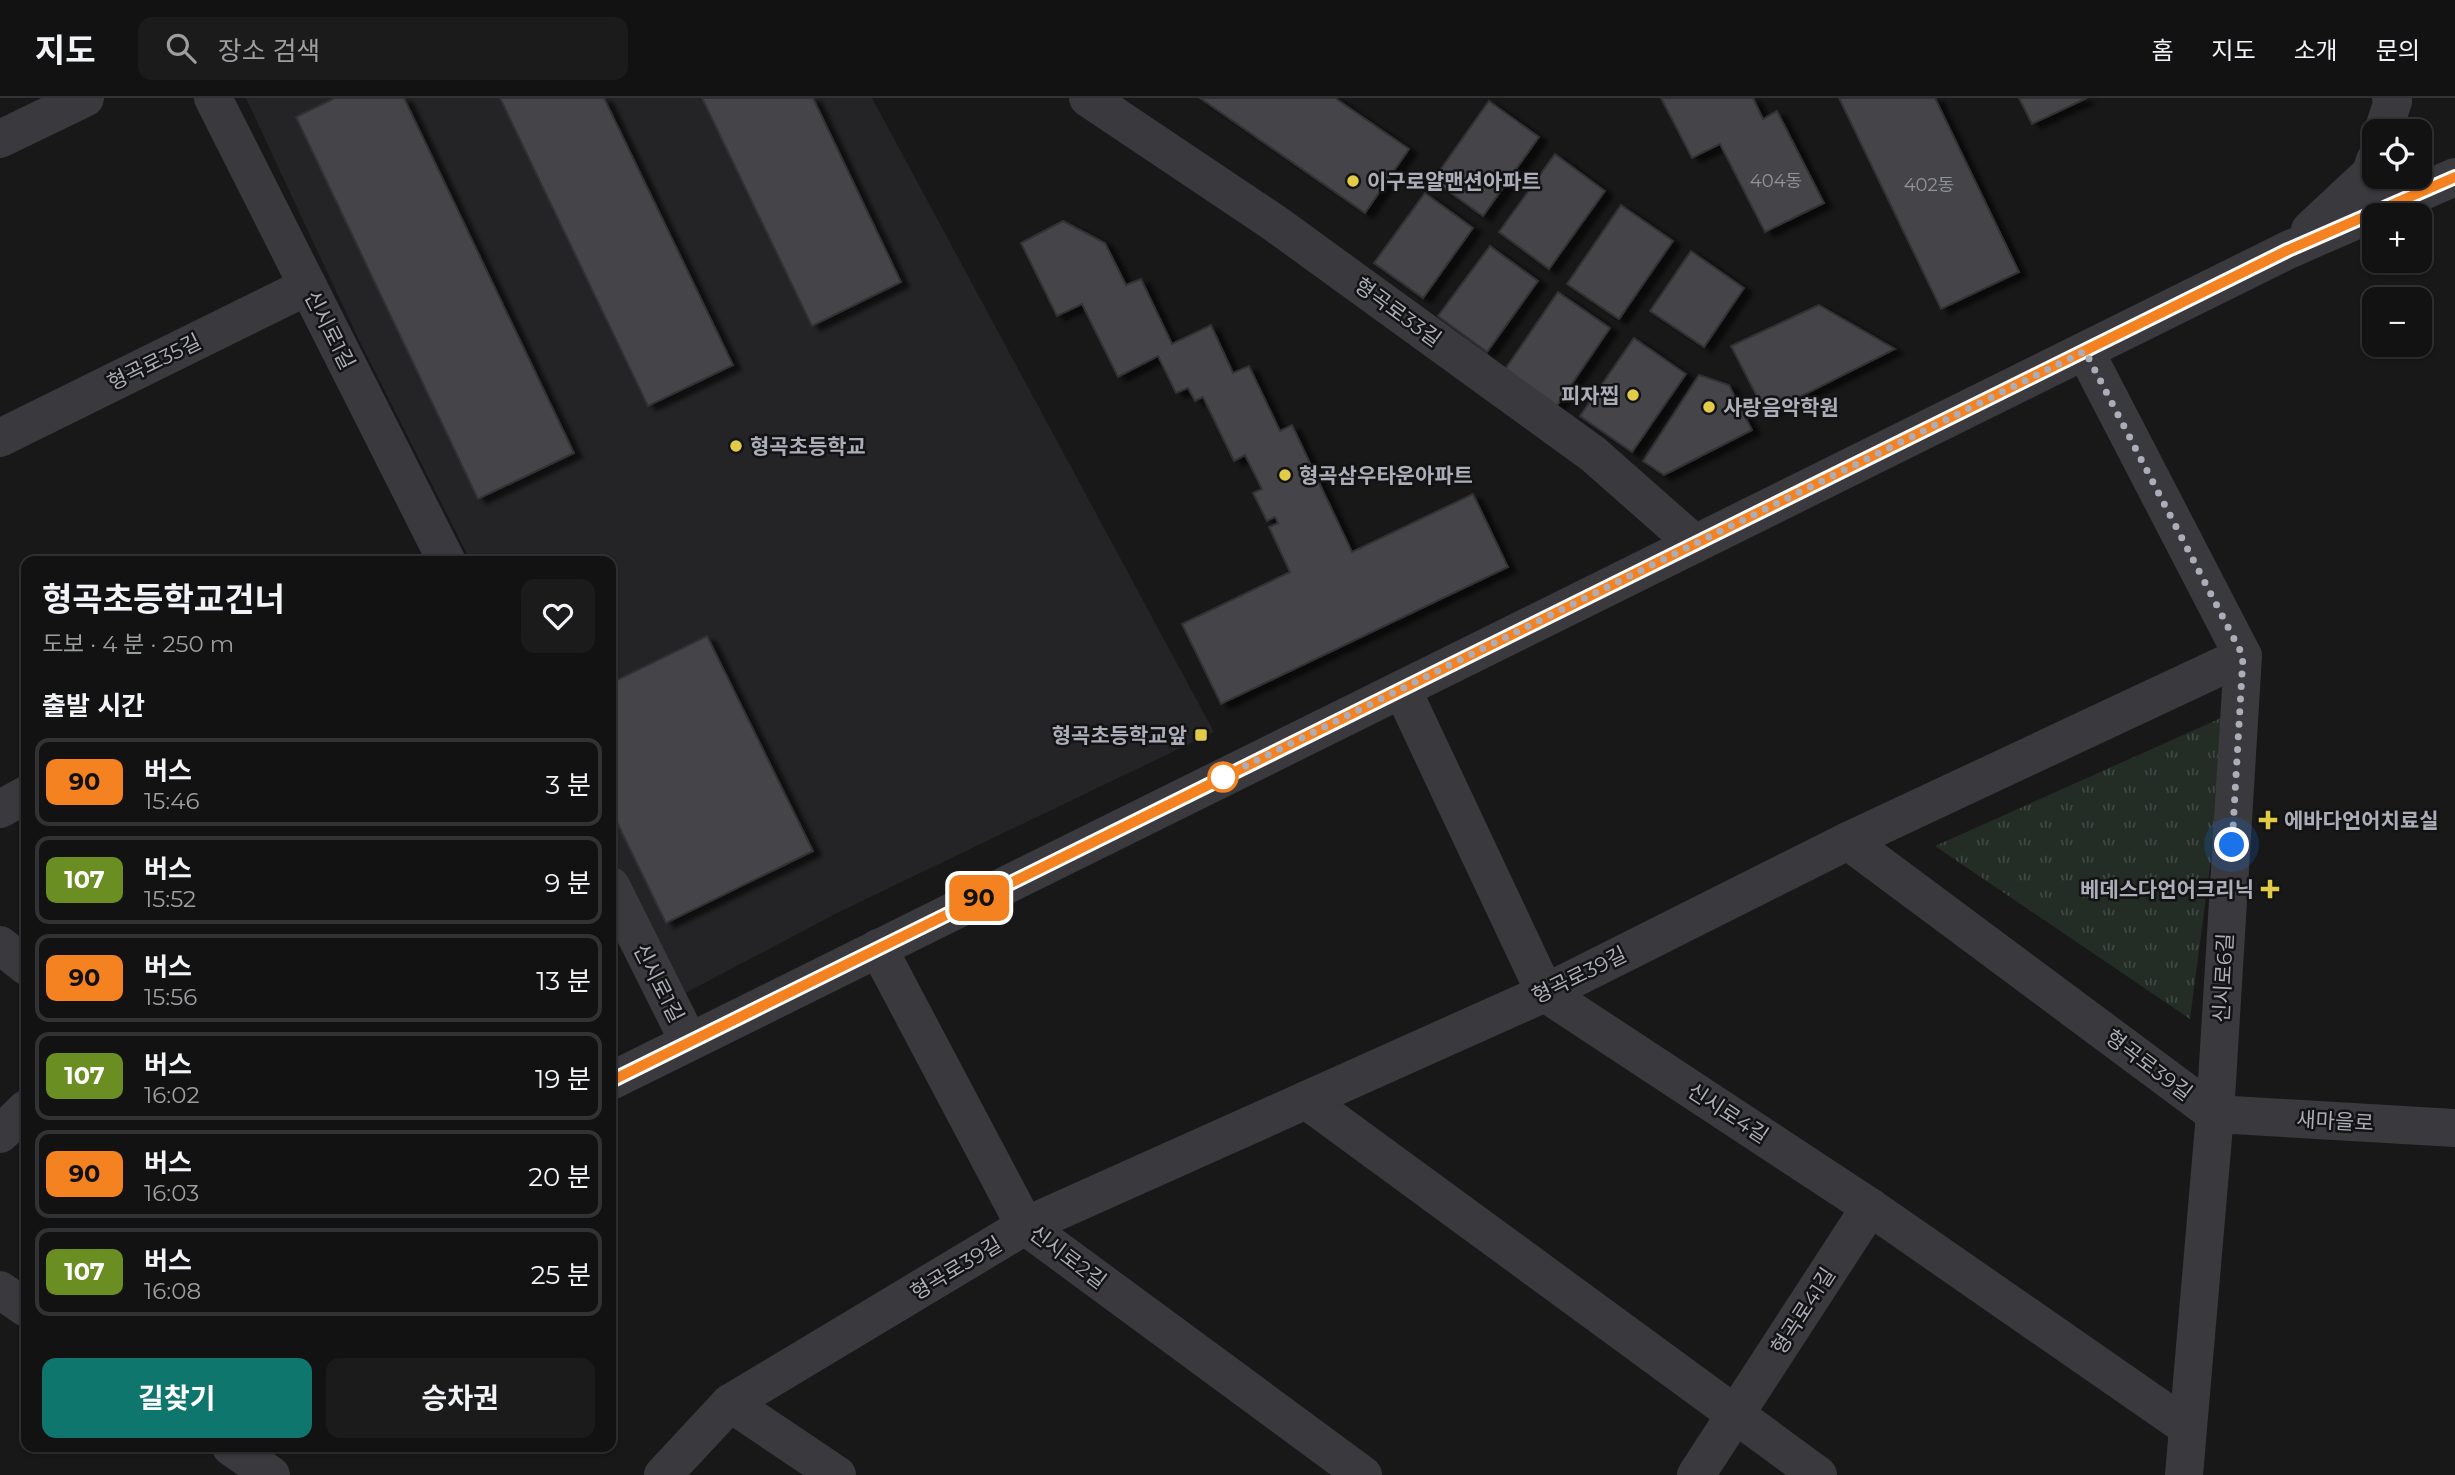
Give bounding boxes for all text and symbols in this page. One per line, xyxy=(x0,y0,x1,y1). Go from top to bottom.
search box xyxy=(138,17,628,80)
icon: search xyxy=(162,29,200,67)
text: 지도 xyxy=(35,30,96,70)
text: 장소 검색 xyxy=(218,35,320,67)
text: 홈 xyxy=(2151,36,2173,65)
text: 지도 xyxy=(2211,36,2256,65)
text: 소개 xyxy=(2294,36,2338,65)
text: 문의 xyxy=(2376,36,2420,65)
map controls xyxy=(2362,119,2432,357)
button: locate xyxy=(2362,119,2432,189)
place label: 이구로얄맨션아파트 xyxy=(1367,169,1541,194)
house number: 404동 xyxy=(1750,170,1802,192)
marker: 이구로얄맨션아파트 xyxy=(1345,173,1361,189)
house number: 402동 xyxy=(1904,174,1954,196)
button: + xyxy=(2362,203,2432,273)
street label: 형곡로33길 xyxy=(1350,272,1446,352)
street label: 신시로1길 xyxy=(300,287,360,373)
button: − xyxy=(2362,287,2432,357)
street label: 형곡로35길 xyxy=(103,329,205,395)
place label: 피자찝 xyxy=(1561,383,1619,408)
marker: 피자찝 xyxy=(1625,387,1641,403)
place label: 사랑음악학원 xyxy=(1723,395,1839,420)
marker: 사랑음악학원 xyxy=(1701,399,1717,415)
place label: 형곡초등학교 xyxy=(750,434,866,459)
marker: 형곡초등학교 xyxy=(728,438,744,454)
place label: 형곡삼우타운아파트 xyxy=(1299,463,1473,488)
marker: 형곡삼우타운아파트 xyxy=(1277,467,1293,483)
text: 형곡초등학교건너 xyxy=(42,579,285,619)
button: heart xyxy=(521,579,595,653)
text: 도보 · 4 분 · 250 m xyxy=(42,630,234,658)
text: 출발 시간 xyxy=(42,690,145,722)
place label: 형곡초등학교앞 xyxy=(1052,723,1187,748)
marker: 형곡초등학교앞 xyxy=(1193,727,1209,743)
text: 버스 xyxy=(144,755,192,787)
unlabelled marker xyxy=(1208,762,1238,792)
text: 90 xyxy=(69,767,100,796)
text: 3 분 xyxy=(546,769,591,801)
text: 15:46 xyxy=(144,787,199,815)
place label: 에바다언어치료실 xyxy=(2284,808,2439,833)
marker: 에바다언어치료실 xyxy=(2258,810,2278,830)
your location xyxy=(2214,827,2249,862)
text: 버스 xyxy=(144,853,192,885)
text: 107 xyxy=(64,865,105,894)
text: 9 분 xyxy=(544,867,591,899)
line badge: 90 xyxy=(948,875,1010,921)
place label: 베데스다언어크리닉 xyxy=(2080,877,2254,902)
marker: 베데스다언어크리닉 xyxy=(2260,879,2280,899)
text: 90 xyxy=(963,883,995,912)
text: 15:52 xyxy=(144,885,196,913)
street label: 신시로6길 xyxy=(2208,932,2238,1024)
street label: 신시로1길 xyxy=(629,940,689,1026)
street label: 형곡로39길 xyxy=(1528,941,1630,1009)
text: 버스 xyxy=(144,951,192,983)
text: 90 xyxy=(69,963,100,992)
text: 13 분 xyxy=(536,965,591,997)
text: 15:56 xyxy=(144,983,197,1011)
street label: 형곡로39길 xyxy=(2101,1024,2197,1106)
text: 버스 xyxy=(144,1049,192,1081)
text: 107 xyxy=(64,1061,105,1090)
text: 19 분 xyxy=(535,1063,591,1095)
street label: 신시로4길 xyxy=(1683,1078,1773,1148)
text: 16:02 xyxy=(144,1081,199,1109)
street label: 새마을로 xyxy=(2296,1106,2374,1136)
text: 버스 xyxy=(144,1147,192,1179)
text: 90 xyxy=(69,1159,100,1188)
text: 20 분 xyxy=(528,1161,591,1193)
text: 16:03 xyxy=(144,1179,199,1207)
street label: 신시로2길 xyxy=(1025,1220,1111,1294)
street label: 형곡로39길 xyxy=(906,1231,1006,1305)
text: 버스 xyxy=(144,1245,192,1277)
text: 107 xyxy=(64,1257,105,1286)
text: 25 분 xyxy=(531,1259,591,1291)
street label: 형곡로41길 xyxy=(1766,1263,1840,1359)
text: 16:08 xyxy=(144,1277,201,1305)
button: 길찾기 xyxy=(42,1358,312,1438)
button: 승차권 xyxy=(326,1358,595,1438)

